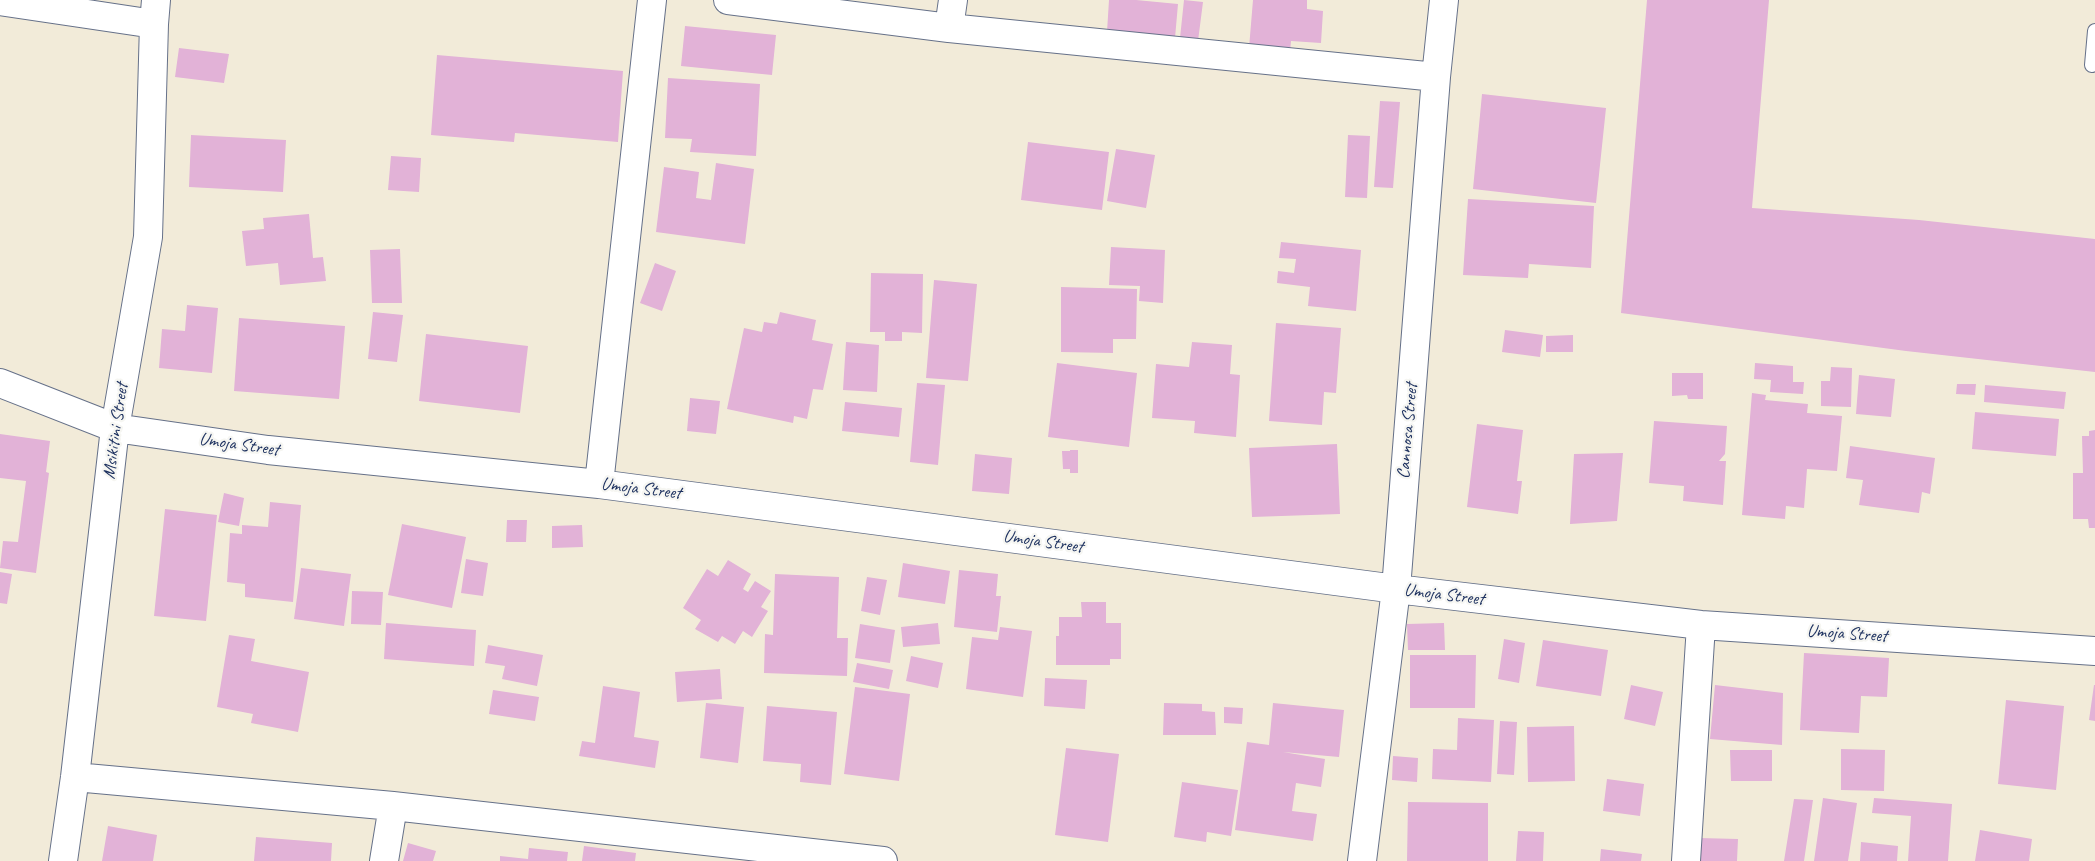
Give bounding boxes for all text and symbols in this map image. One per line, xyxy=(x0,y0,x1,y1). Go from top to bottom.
street label: Msikitini Street xyxy=(99,382,133,480)
street label: Cannosa Street xyxy=(1393,382,1423,480)
street label: Umoja Street xyxy=(198,429,280,461)
street label: Umoja Street xyxy=(600,473,682,505)
street label: Umoja Street xyxy=(1002,526,1084,558)
street label: Umoja Street xyxy=(1403,579,1485,611)
street label: Umoja Street xyxy=(1806,620,1888,648)

